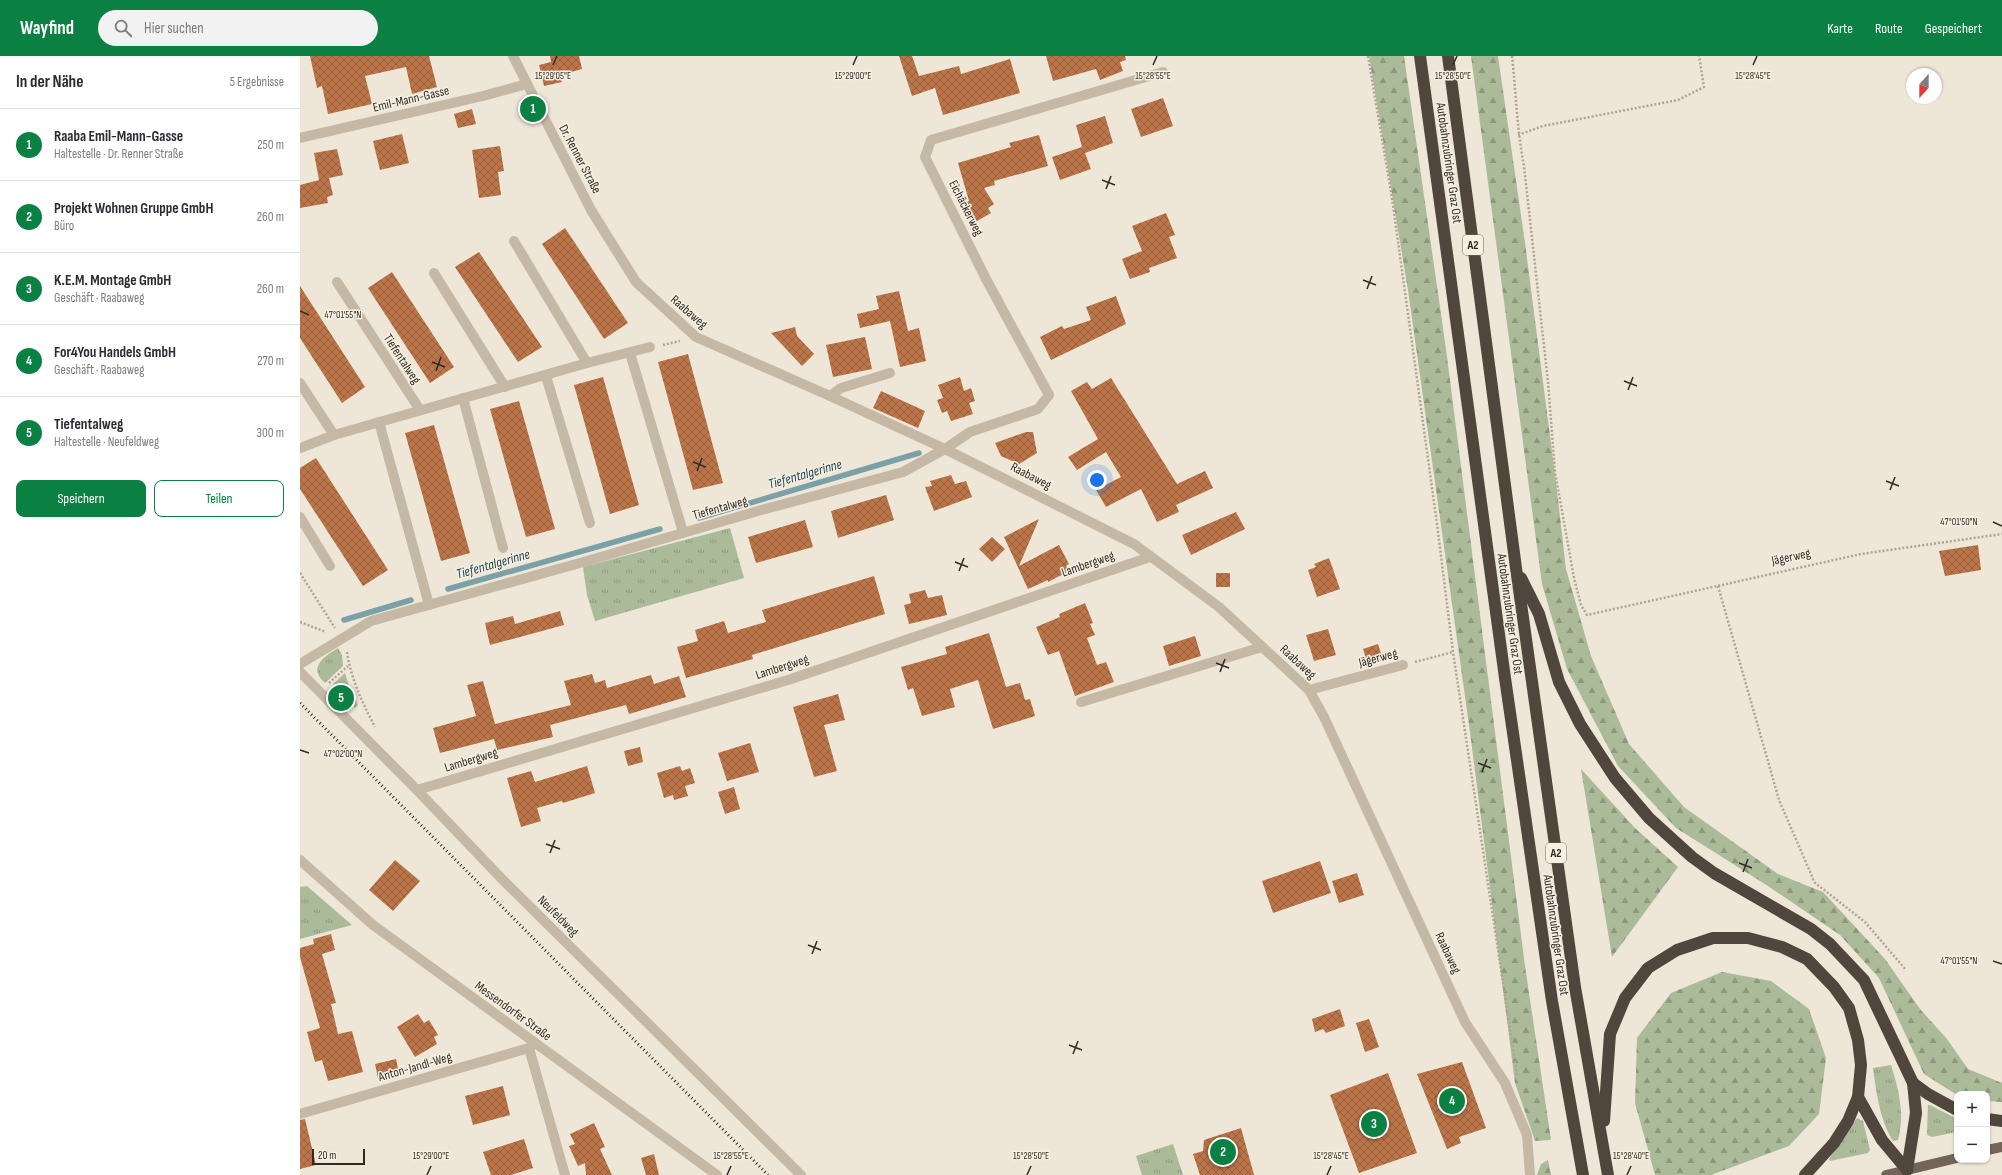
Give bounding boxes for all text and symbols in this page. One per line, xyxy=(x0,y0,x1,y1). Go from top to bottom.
search box xyxy=(98,10,378,46)
text: Wayfind xyxy=(20,17,74,40)
icon: search xyxy=(112,17,134,39)
text: Hier suchen xyxy=(144,19,204,38)
text: Karte xyxy=(1827,20,1853,37)
text: Route xyxy=(1875,20,1903,37)
text: Gespeichert xyxy=(1925,20,1982,37)
north arrow xyxy=(1906,68,1942,104)
text: 15°29'05"E xyxy=(535,70,571,82)
text: 15°29'00"E xyxy=(835,70,871,82)
text: 15°28'55"E xyxy=(1135,70,1171,82)
text: 15°28'50"E xyxy=(1435,70,1471,82)
text: 15°28'45"E xyxy=(1735,70,1771,82)
text: In der Nähe xyxy=(16,72,83,92)
text: 5 Ergebnisse xyxy=(230,74,284,90)
street label: Emil-Mann-Gasse xyxy=(371,82,451,116)
pin: 1 xyxy=(520,94,546,124)
street label: Autobahnzubringer Graz Ost xyxy=(1432,101,1465,225)
street label: Dr. Renner Straße xyxy=(555,122,605,196)
text: Raaba Emil-Mann-Gasse xyxy=(54,127,183,146)
text: 1 xyxy=(26,137,32,153)
text: 250 m xyxy=(257,137,284,153)
text: Haltestelle · Dr. Renner Straße xyxy=(54,146,184,162)
street label: Eichäckerweg xyxy=(945,177,987,239)
text: Projekt Wohnen Gruppe GmbH xyxy=(54,199,213,218)
text: 2 xyxy=(26,209,32,225)
text: 260 m xyxy=(257,209,284,225)
text: Büro xyxy=(54,218,74,234)
road number: A2 xyxy=(1463,235,1483,255)
text: K.E.M. Montage GmbH xyxy=(54,271,171,290)
text: 3 xyxy=(26,281,32,297)
text: 260 m xyxy=(257,281,284,297)
text: Geschäft · Raabaweg xyxy=(54,290,144,306)
street label: Raabaweg xyxy=(667,292,711,332)
text: 47°01'55"N xyxy=(325,309,361,321)
street label: Tiefentalweg xyxy=(380,331,424,387)
text: For4You Handels GmbH xyxy=(54,343,176,362)
text: 4 xyxy=(26,353,32,369)
text: 270 m xyxy=(257,353,284,369)
text: Geschäft · Raabaweg xyxy=(54,362,144,378)
text: Tiefentalweg xyxy=(54,415,123,434)
text: 5 xyxy=(26,425,32,441)
text: 300 m xyxy=(257,425,284,441)
text: Haltestelle · Neufeldweg xyxy=(54,434,159,450)
water label: Tiefentalgerinne xyxy=(766,455,844,493)
street label: Raabaweg xyxy=(1008,459,1054,493)
your location xyxy=(1087,470,1107,490)
button: Speichern xyxy=(16,480,146,517)
button: Teilen xyxy=(154,480,284,517)
street label: Tiefentalweg xyxy=(691,493,749,523)
text: 47°01'50"N xyxy=(1940,516,1978,528)
water label: Tiefentalgerinne xyxy=(454,545,532,583)
street label: Jägerweg xyxy=(1769,545,1812,569)
street label: Lambergweg xyxy=(1059,547,1117,581)
street label: Autobahnzubringer Graz Ost xyxy=(1493,552,1526,676)
street label: Raabaweg xyxy=(1277,641,1319,683)
street label: Jägerweg xyxy=(1356,645,1399,671)
street label: Lambergweg xyxy=(753,651,811,683)
pin: 5 xyxy=(328,683,354,713)
street label: Lambergweg xyxy=(442,744,500,776)
text: 47°02'00"N xyxy=(324,748,362,760)
road number: A2 xyxy=(1546,843,1566,863)
street label: Autobahnzubringer Graz Ost xyxy=(1539,873,1572,997)
street label: Neufeldweg xyxy=(534,892,582,940)
street label: Raabaweg xyxy=(1431,930,1465,976)
text: 47°01'55"N xyxy=(1941,955,1977,967)
street label: Messendorfer Straße xyxy=(472,978,554,1044)
street label: Anton-Jandl-Weg xyxy=(376,1049,453,1085)
pin: 4 xyxy=(1439,1086,1465,1116)
map controls xyxy=(1954,1091,1990,1163)
button: + xyxy=(1954,1091,1990,1127)
pin: 3 xyxy=(1361,1109,1387,1139)
button: − xyxy=(1954,1127,1990,1163)
pin: 2 xyxy=(1210,1137,1236,1167)
scale bar xyxy=(312,1147,365,1166)
text: 20 m xyxy=(318,1149,336,1162)
text: 15°29'00"E xyxy=(413,1150,449,1162)
text: 15°28'55"E xyxy=(713,1150,749,1162)
text: 15°28'50"E xyxy=(1013,1150,1049,1162)
text: 15°28'45"E xyxy=(1313,1150,1349,1162)
text: 15°28'40"E xyxy=(1613,1150,1649,1162)

